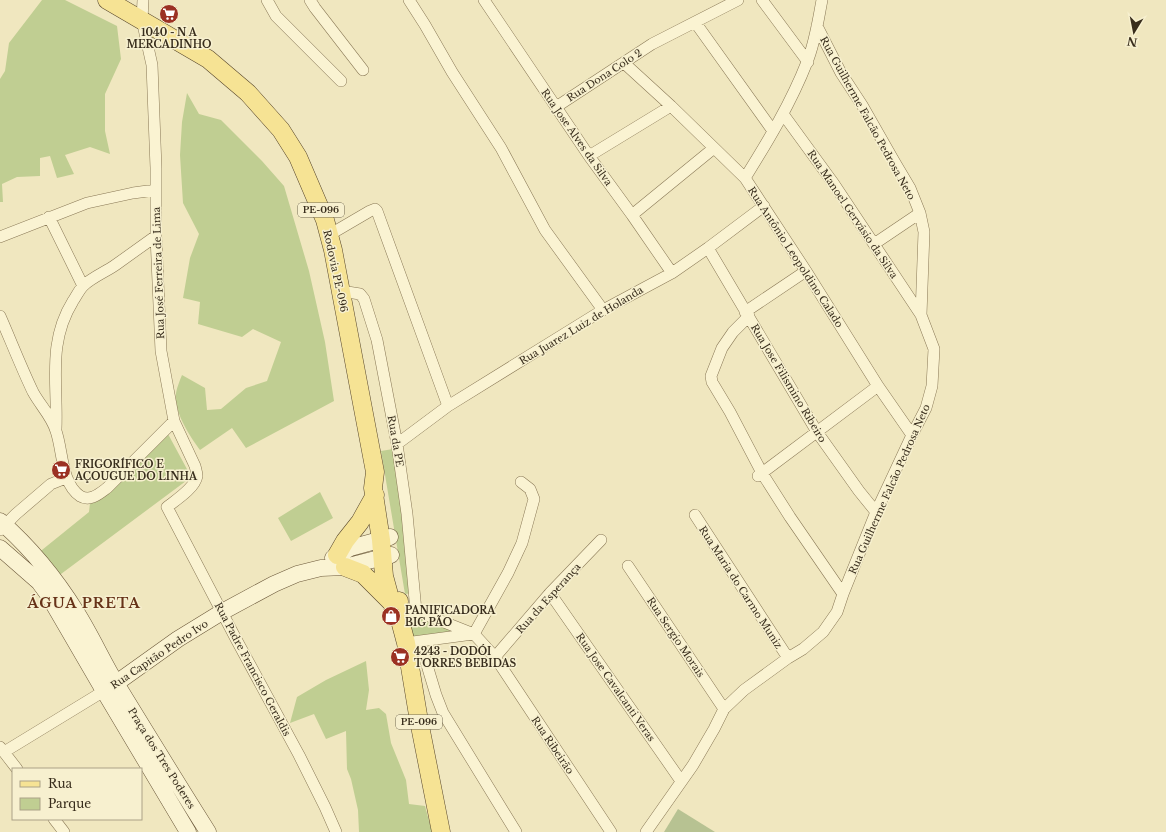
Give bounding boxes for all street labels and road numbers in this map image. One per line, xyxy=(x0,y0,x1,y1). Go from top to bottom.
street label: Rua Guilherme Falcão Pedrosa Neto xyxy=(817,34,918,203)
street label: Rua Dona Colo 2 xyxy=(564,46,644,105)
street label: Rua Jose Alves da Silva xyxy=(538,86,615,189)
street label: Rua Manoel Gervásio da Silva xyxy=(805,147,901,281)
street label: Rua Antônio Leopoldino Calado xyxy=(745,184,846,331)
road number: PE-096 xyxy=(298,203,344,217)
street label: Rua José Ferreira de Lima xyxy=(150,206,167,339)
street label: Rodovia PE-096 xyxy=(320,229,351,314)
street label: Rua Juarez Luiz de Holanda xyxy=(517,283,646,368)
street label: Rua Jose Filismino Ribeiro xyxy=(748,322,829,445)
street label: Rua Guilherme Falcão Pedrosa Neto xyxy=(846,402,933,576)
street label: Rua da PE xyxy=(385,414,406,468)
street label: Rua Maria do Carmo Muniz xyxy=(696,523,785,651)
street label: Rua da Esperança xyxy=(513,560,584,636)
street label: Rua Sergio Morais xyxy=(644,595,708,680)
street label: Rua Padre Francisco Geraldis xyxy=(212,600,294,739)
street label: Rua Capitão Pedro Ivo xyxy=(108,617,211,692)
street label: Rua Jose Cavalcanti Veras xyxy=(573,631,658,744)
street label: Praça dos Tres Poderes xyxy=(125,705,198,812)
street label: Rua Ribeirão xyxy=(529,714,577,777)
road number: PE-096 xyxy=(396,715,442,729)

